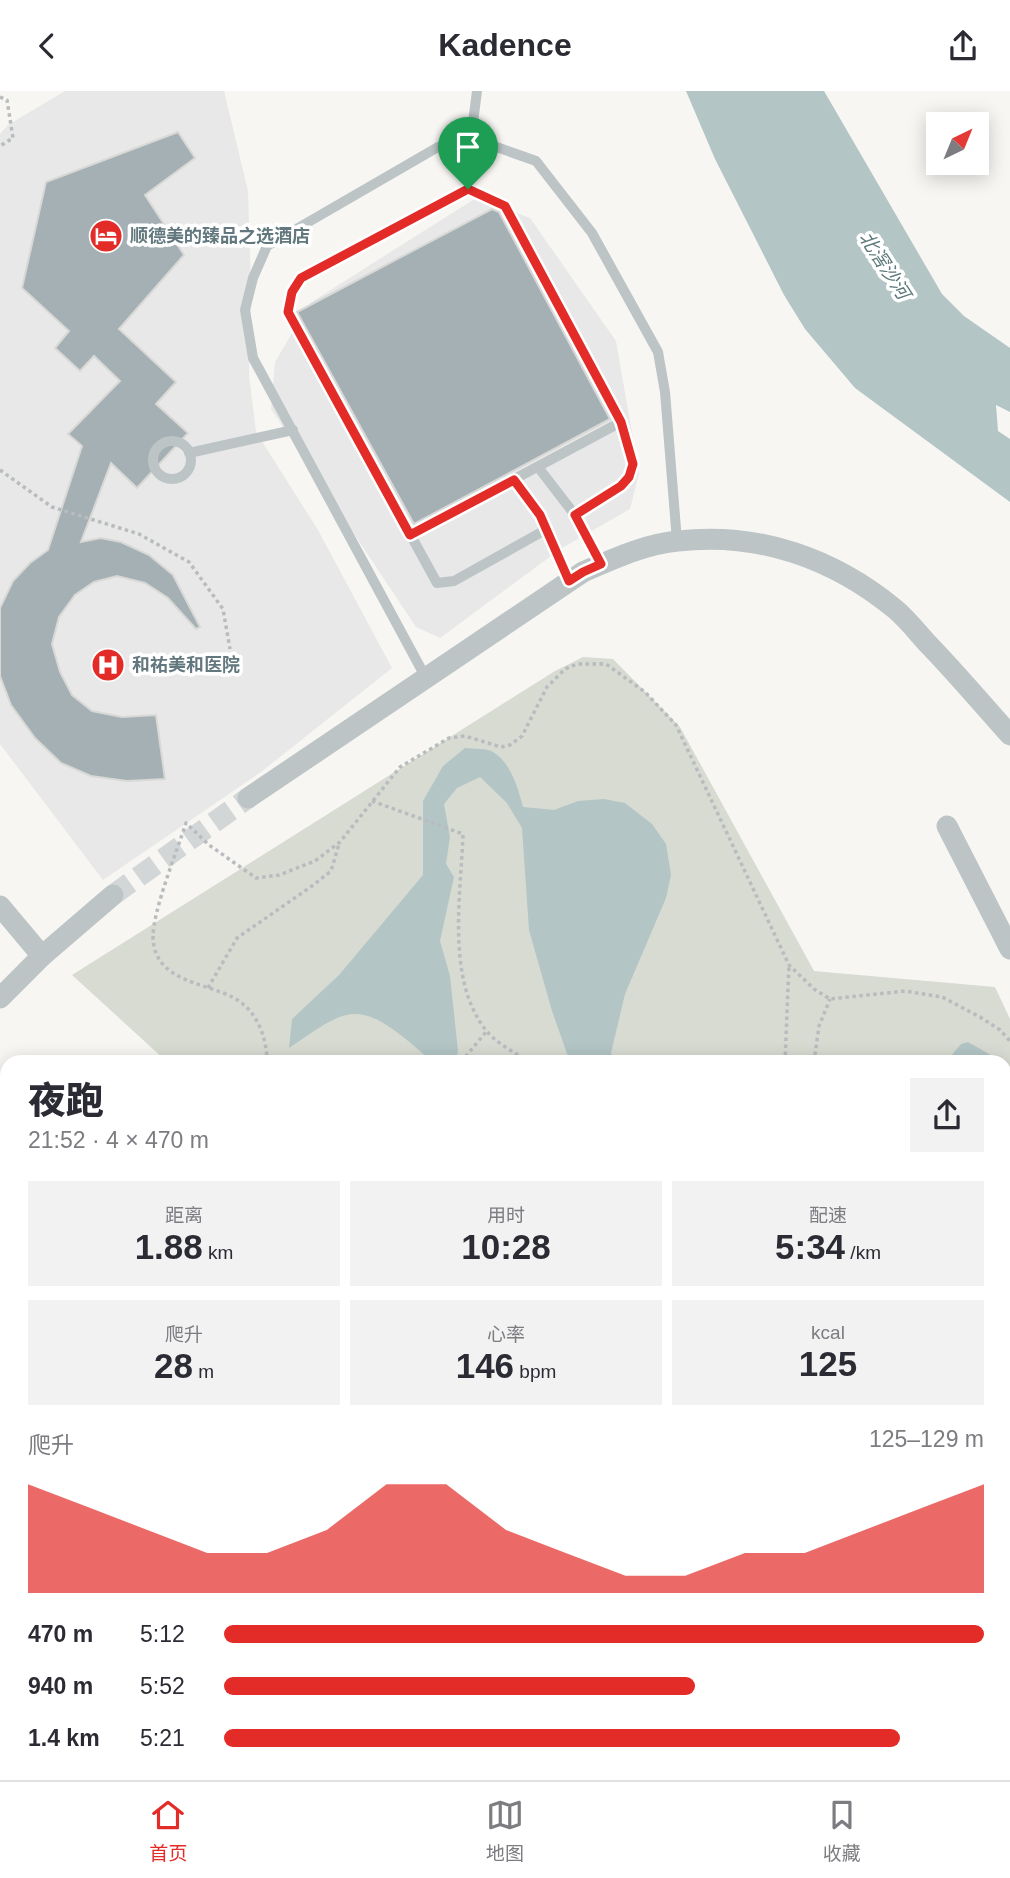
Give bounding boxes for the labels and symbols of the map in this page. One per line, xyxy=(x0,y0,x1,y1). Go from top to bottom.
north arrow xyxy=(926,112,989,175)
pin xyxy=(438,117,498,189)
hotel icon: 顺德美的臻品之选酒店 xyxy=(87,217,125,255)
place label: 顺德美的臻品之选酒店 xyxy=(130,226,310,246)
water label: 北滘沙河 xyxy=(855,228,916,306)
hospital icon: 和祐美和医院 xyxy=(89,646,127,684)
place label: 和祐美和医院 xyxy=(132,655,240,675)

